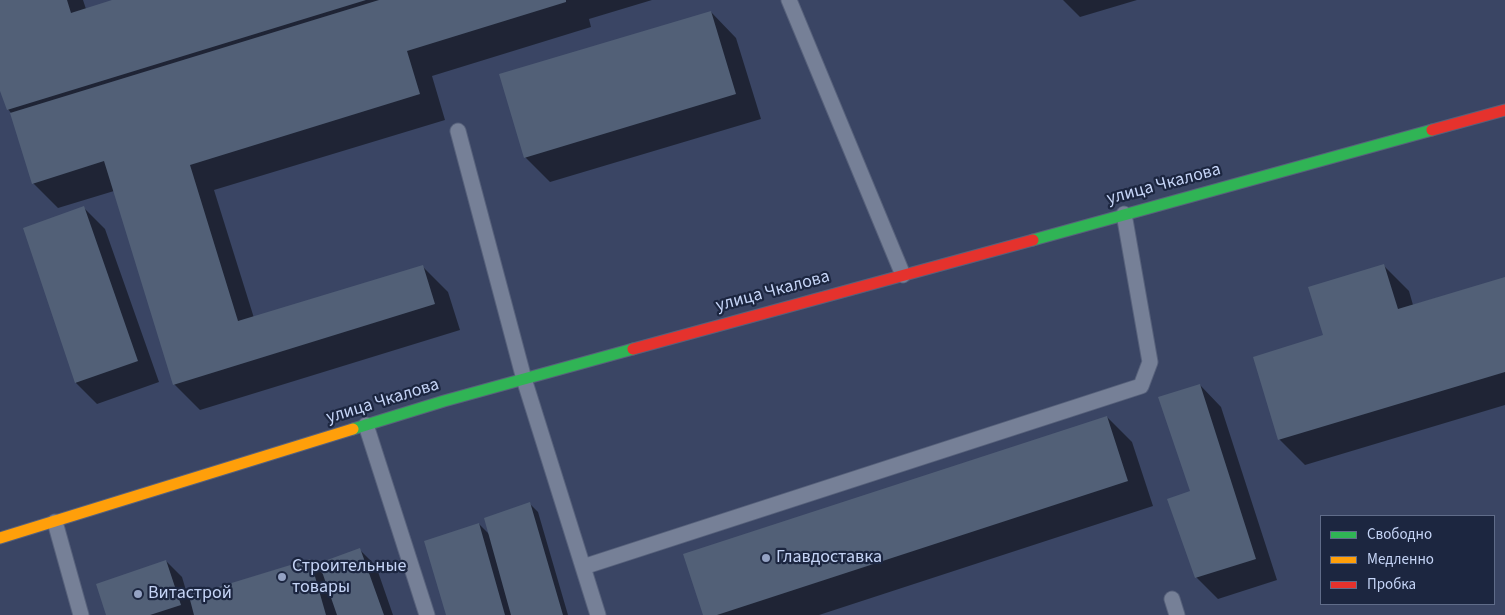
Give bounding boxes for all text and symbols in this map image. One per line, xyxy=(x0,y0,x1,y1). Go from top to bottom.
street label: улица Чкалова xyxy=(1105,159,1223,211)
street label: улица Чкалова xyxy=(714,266,832,318)
street label: улица Чкалова xyxy=(324,375,442,429)
legend xyxy=(1320,515,1495,605)
text: Свободно xyxy=(1367,524,1432,545)
place label: Главдоставка xyxy=(776,547,882,569)
text: Медленно xyxy=(1367,549,1434,570)
marker: Главдоставка xyxy=(760,552,772,564)
place label: Строительные товары xyxy=(292,556,407,598)
marker: Строительные товары xyxy=(276,571,288,583)
text: Пробка xyxy=(1367,574,1416,595)
place label: Витастрой xyxy=(148,583,232,605)
marker: Витастрой xyxy=(132,588,144,600)

